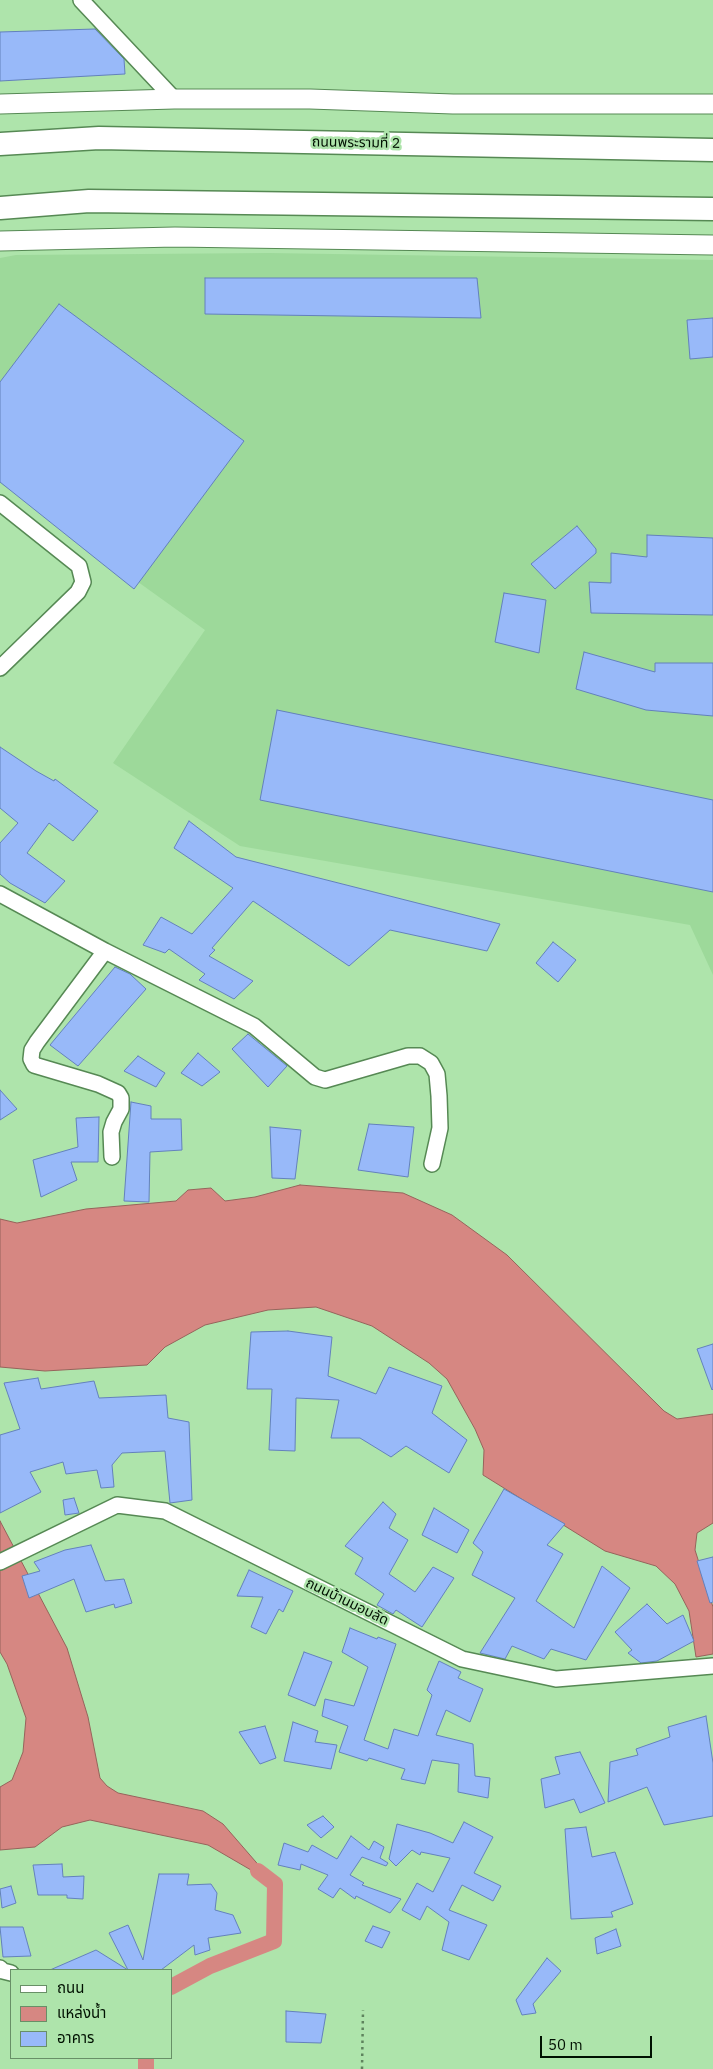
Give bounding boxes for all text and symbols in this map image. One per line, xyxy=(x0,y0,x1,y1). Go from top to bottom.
street label: ถนนพระรามที่ 2 xyxy=(312,134,400,152)
street label: ถนนบ้านมอบลัด xyxy=(303,1575,391,1629)
legend xyxy=(10,1969,172,2059)
text: ถนน xyxy=(57,1978,84,1997)
text: แหล่งน้ำ xyxy=(57,2003,106,2022)
scale bar xyxy=(543,2026,656,2058)
text: อาคาร xyxy=(57,2028,94,2047)
text: 50 m xyxy=(548,2035,583,2054)

